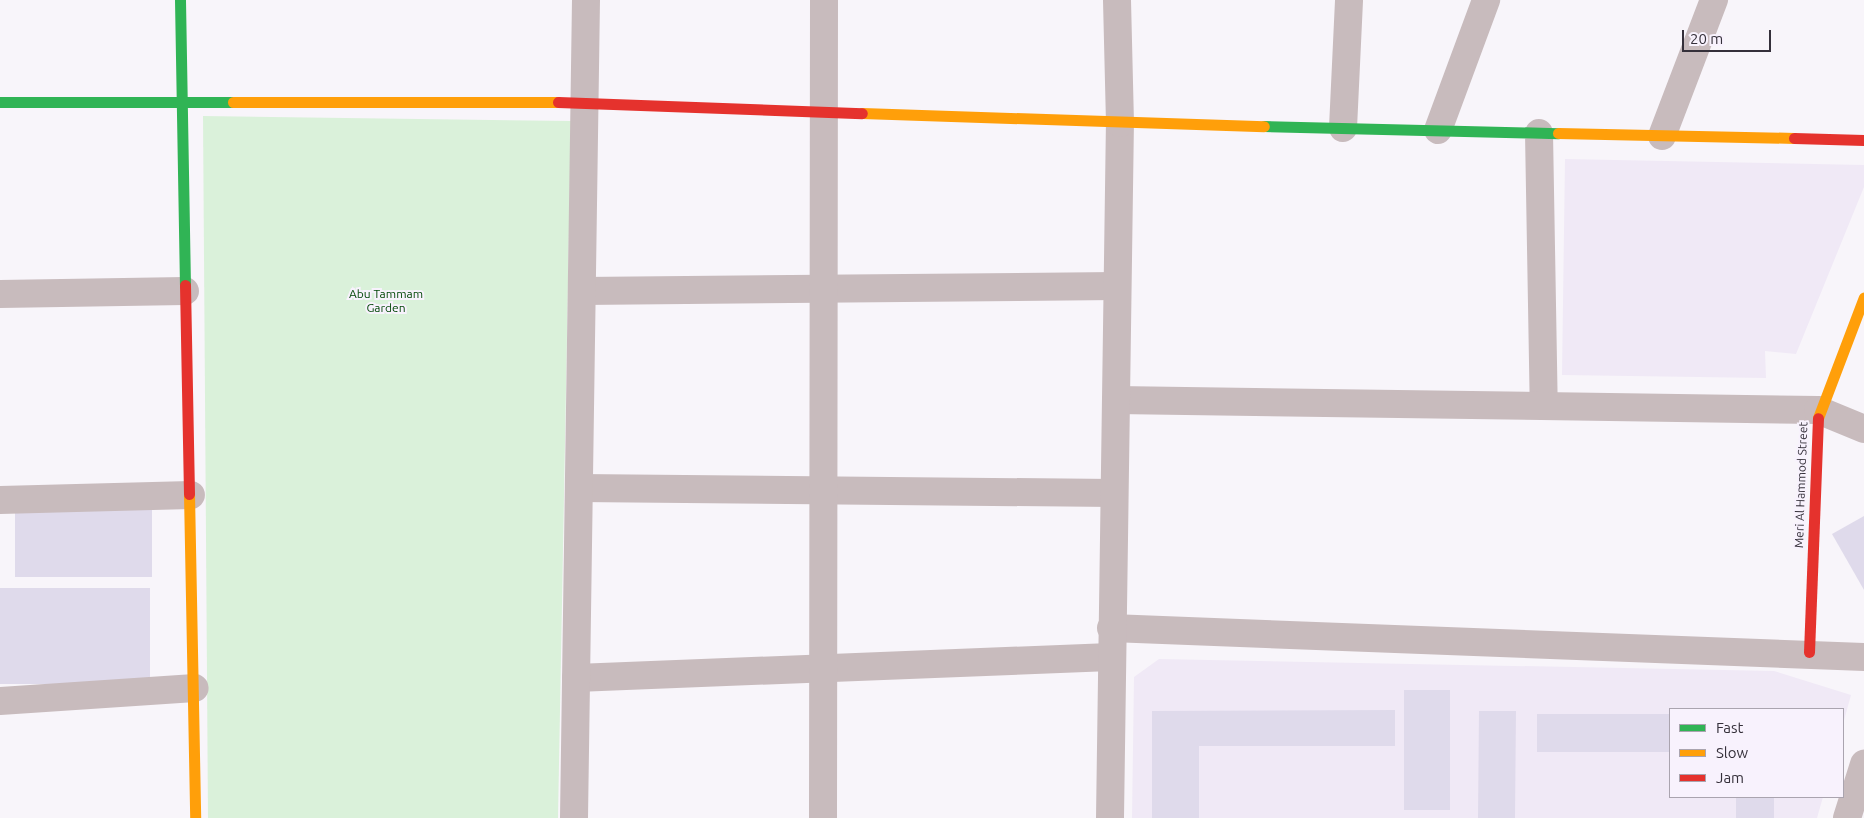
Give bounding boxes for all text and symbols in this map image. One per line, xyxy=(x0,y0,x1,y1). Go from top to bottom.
scale bar xyxy=(1684,20,1773,52)
text: 20 m xyxy=(1690,30,1723,47)
park label: Abu Tammam Garden xyxy=(349,287,423,315)
street label: Meri Al Hammod Street xyxy=(1792,422,1810,548)
legend xyxy=(1669,708,1844,798)
text: Fast xyxy=(1716,719,1743,736)
text: Slow xyxy=(1716,744,1748,761)
text: Jam xyxy=(1716,769,1744,786)

